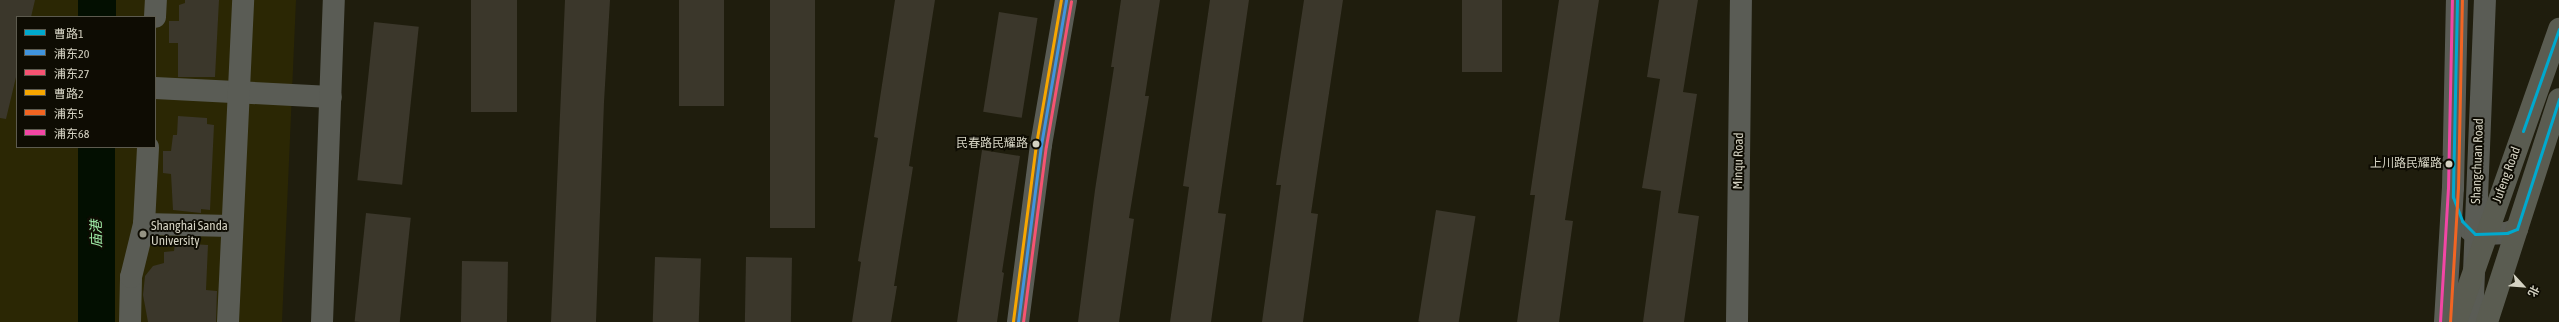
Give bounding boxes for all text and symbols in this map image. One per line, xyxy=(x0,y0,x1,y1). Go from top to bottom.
legend xyxy=(16,16,156,148)
text: 曹路1 xyxy=(54,27,84,41)
text: 浦东20 xyxy=(54,47,89,61)
text: 浦东27 xyxy=(54,67,89,81)
text: 曹路2 xyxy=(54,87,84,101)
text: 浦东5 xyxy=(54,107,84,121)
street label: Shangchuan Road xyxy=(2469,118,2487,204)
text: 浦东68 xyxy=(54,127,89,141)
street label: Minqu Road xyxy=(1731,132,1747,190)
place label: 民春路民耀路 xyxy=(956,137,1028,151)
marker: 民春路民耀路 xyxy=(1031,139,1041,149)
street label: Jufeng Road xyxy=(2490,145,2524,205)
place label: 上川路民耀路 xyxy=(2370,157,2442,171)
marker: 上川路民耀路 xyxy=(2444,159,2454,169)
place label: Shanghai Sanda University xyxy=(151,219,228,250)
water label: 庙港 xyxy=(87,220,105,248)
marker: Shanghai Sanda University xyxy=(138,229,148,239)
north arrow xyxy=(2503,266,2543,306)
text: 北 xyxy=(2526,284,2542,299)

